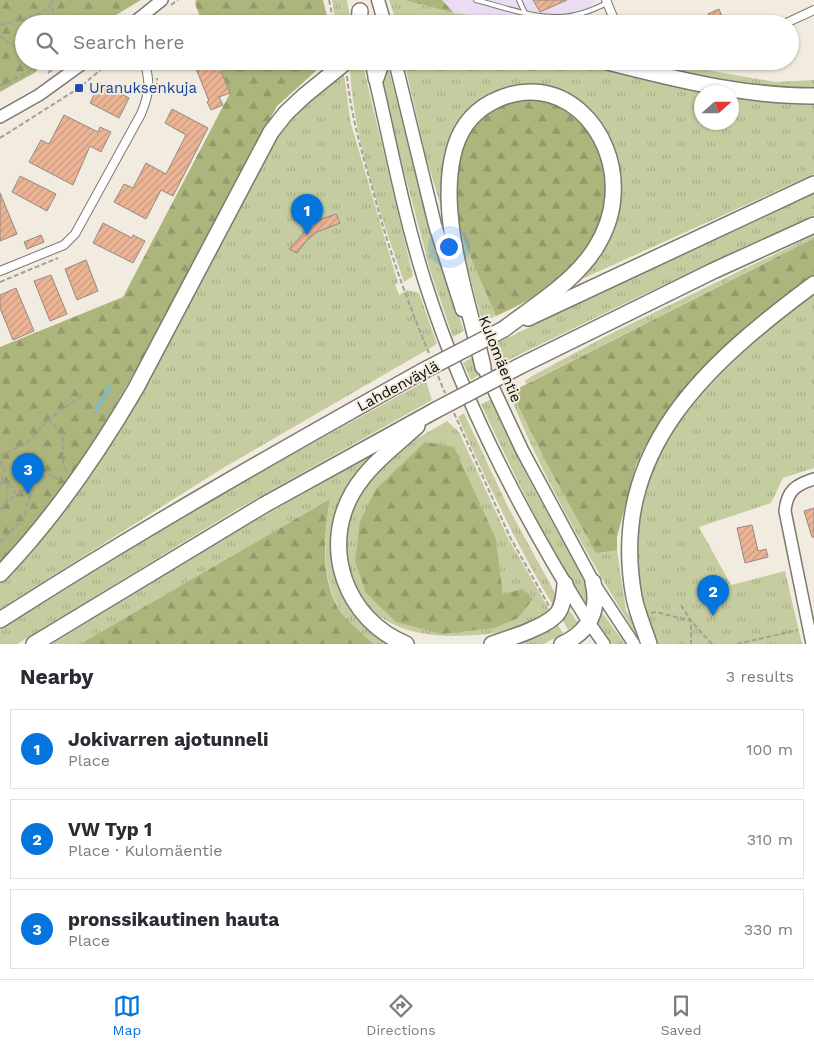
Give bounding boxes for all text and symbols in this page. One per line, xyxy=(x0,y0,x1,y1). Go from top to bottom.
search box xyxy=(15,15,799,70)
icon: search xyxy=(33,29,61,57)
text: Search here xyxy=(73,31,184,54)
place label: Uranuksenkuja xyxy=(89,79,197,97)
marker: Uranuksenkuja xyxy=(73,82,85,94)
north arrow xyxy=(694,85,739,130)
pin: 1 xyxy=(291,194,323,235)
your location xyxy=(436,234,462,260)
street label: Kulomäentie xyxy=(474,313,526,405)
street label: Lahdenväylä xyxy=(354,357,443,415)
pin: 3 xyxy=(12,453,44,494)
pin: 2 xyxy=(697,575,729,616)
text: Nearby xyxy=(20,664,93,689)
text: 3 results xyxy=(726,667,794,686)
text: Jokivarren ajotunneli xyxy=(68,728,269,751)
text: 1 xyxy=(34,740,40,759)
text: 100 m xyxy=(746,740,793,759)
text: Place xyxy=(68,751,110,770)
text: VW Typ 1 xyxy=(68,818,152,841)
text: 2 xyxy=(32,830,42,849)
text: 310 m xyxy=(747,830,793,849)
text: Place · Kulomäentie xyxy=(68,841,222,860)
text: pronssikautinen hauta xyxy=(68,908,279,931)
text: 3 xyxy=(32,920,42,939)
text: 330 m xyxy=(744,920,793,939)
text: Place xyxy=(68,931,110,950)
tab: Map xyxy=(113,992,141,1038)
tab: Directions xyxy=(366,992,436,1038)
tab: Saved xyxy=(661,992,701,1038)

